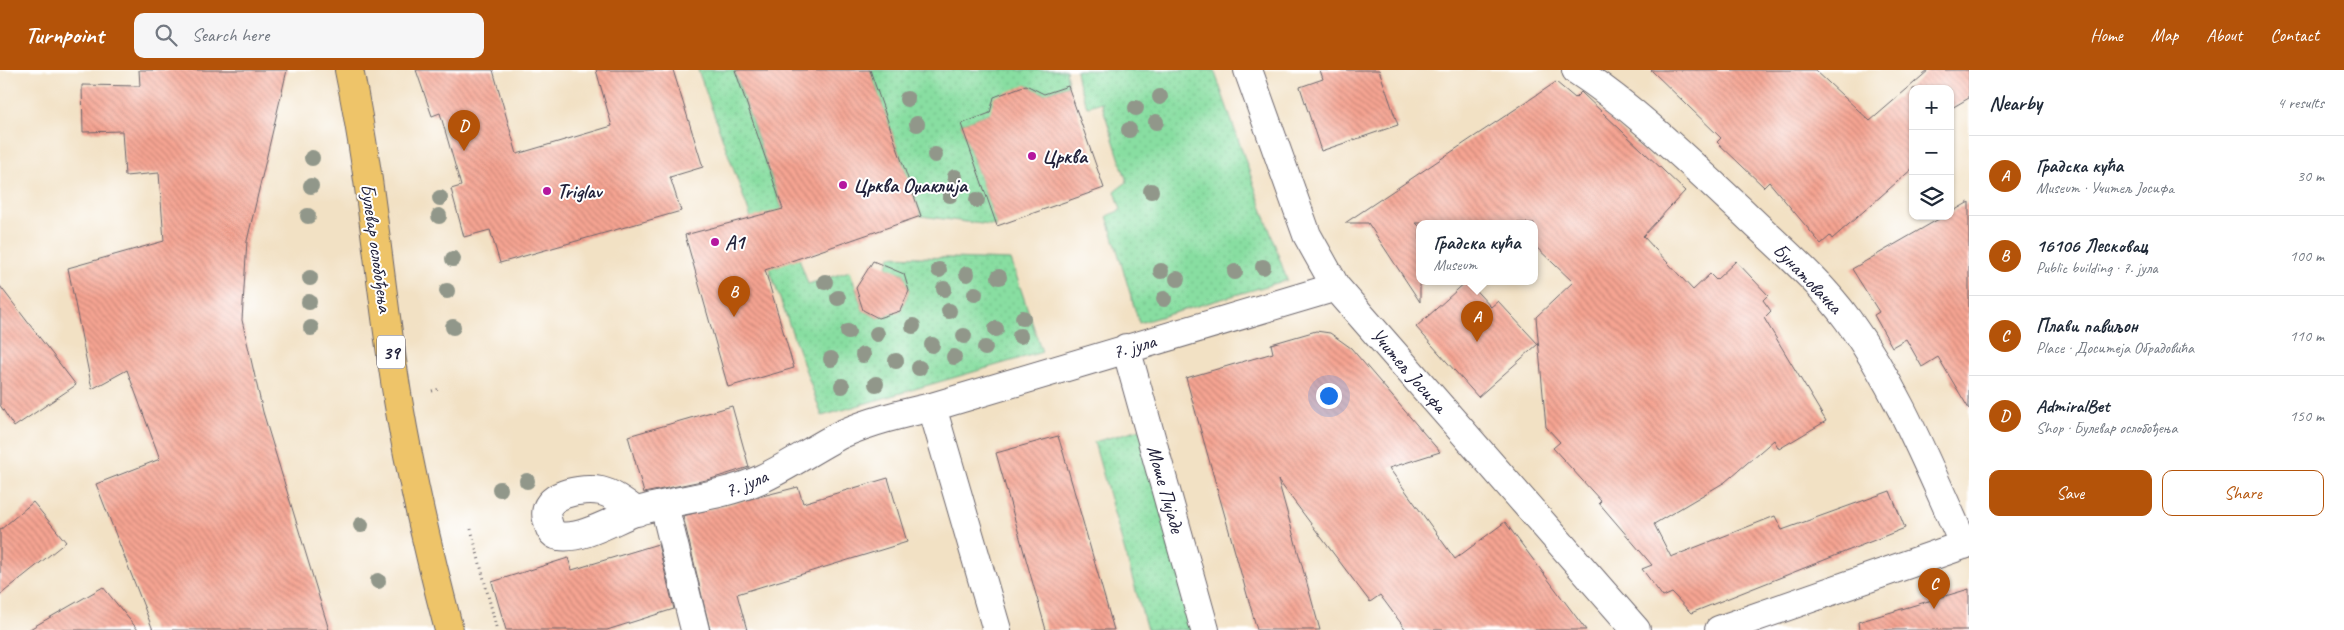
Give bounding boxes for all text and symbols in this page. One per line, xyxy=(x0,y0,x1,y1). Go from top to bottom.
search box xyxy=(134,13,484,58)
text: Turnpoint xyxy=(25,20,104,50)
icon: search xyxy=(152,21,180,49)
text: Search here xyxy=(192,23,269,47)
text: Home xyxy=(2090,24,2123,46)
text: Map xyxy=(2151,24,2178,46)
text: About xyxy=(2206,24,2242,46)
text: Contact xyxy=(2270,24,2319,46)
map controls xyxy=(1909,85,1954,220)
button: + xyxy=(1909,85,1954,130)
text: Nearby xyxy=(1989,90,2042,116)
text: 4 results xyxy=(2277,93,2324,113)
pin: D xyxy=(448,110,480,151)
button: − xyxy=(1909,130,1954,175)
place label: Црква xyxy=(1042,144,1089,169)
marker: Црква xyxy=(1026,150,1038,162)
text: Градска кућа xyxy=(2036,154,2123,178)
text: A xyxy=(2001,166,2009,186)
text: 30 m xyxy=(2297,166,2324,186)
place label: Црква Оџаклија xyxy=(853,173,969,198)
button: layers xyxy=(1909,175,1954,220)
text: Museum · Учитељ Јосифа xyxy=(2036,178,2174,198)
place label: Triglav xyxy=(557,179,604,204)
marker: Црква Оџаклија xyxy=(837,179,849,191)
street label: Булевар ослобођења xyxy=(355,182,398,315)
marker: Triglav xyxy=(541,185,553,197)
popup xyxy=(1416,220,1538,285)
place label: A1 xyxy=(725,230,746,255)
text: Градска кућа xyxy=(1433,231,1521,255)
text: 16106 Лесковац xyxy=(2036,234,2148,258)
marker: A1 xyxy=(709,236,721,248)
street label: Бунатовачка xyxy=(1768,238,1849,320)
text: B xyxy=(2001,246,2009,266)
text: 100 m xyxy=(2290,246,2324,266)
text: Museum xyxy=(1433,255,1477,275)
text: Public building · 7. јула xyxy=(2036,258,2158,278)
pin: B xyxy=(718,276,750,317)
pin: A xyxy=(1461,301,1493,342)
text: Плави павиљон xyxy=(2036,314,2138,338)
street label: Учитељ Јосифа xyxy=(1365,323,1453,419)
text: C xyxy=(2001,326,2009,346)
text: 110 m xyxy=(2290,326,2324,346)
street label: 7. јула xyxy=(1110,328,1161,365)
road number: 39 xyxy=(377,336,405,368)
text: Place · Доситеја Обрадовића xyxy=(2036,338,2194,358)
your location xyxy=(1316,383,1342,409)
text: AdmiralBet xyxy=(2036,394,2109,418)
text: D xyxy=(2000,406,2010,426)
text: 150 m xyxy=(2290,406,2324,426)
text: Shop · Булевар ослобођења xyxy=(2036,418,2178,438)
street label: Моше Пијаде xyxy=(1141,443,1190,537)
street label: 7. јула xyxy=(721,463,773,503)
button: Save xyxy=(1989,470,2152,516)
button: Share xyxy=(2162,470,2324,516)
pin: C xyxy=(1918,568,1950,609)

